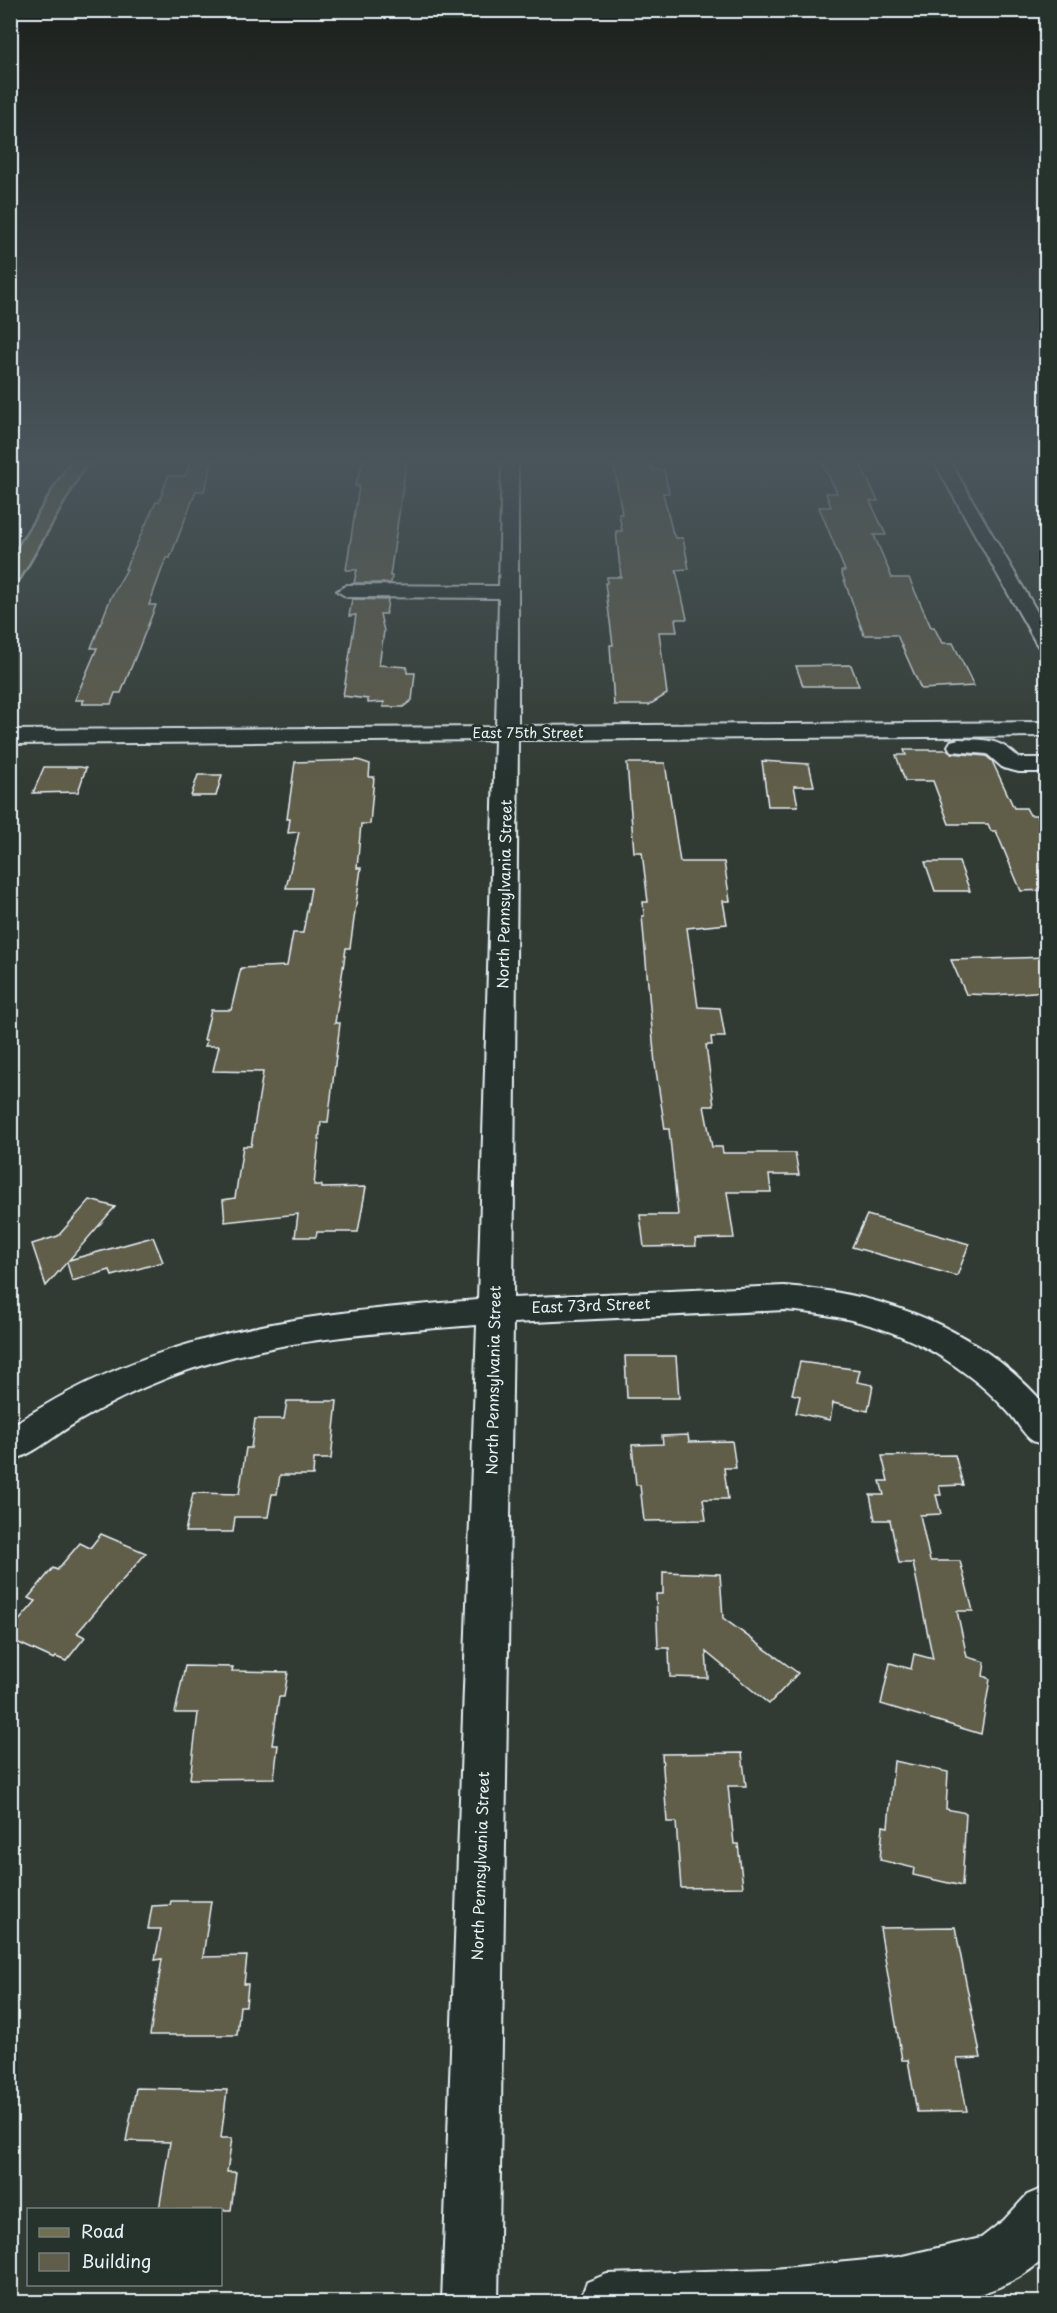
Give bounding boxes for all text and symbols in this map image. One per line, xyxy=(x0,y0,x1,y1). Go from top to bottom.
street label: East 75th Street xyxy=(473,722,584,743)
street label: North Pennsylvania Street xyxy=(490,799,517,989)
street label: North Pennsylvania Street xyxy=(479,1285,506,1475)
street label: East 73rd Street xyxy=(531,1291,651,1318)
street label: North Pennsylvania Street xyxy=(465,1771,494,1961)
legend xyxy=(27,2208,222,2286)
text: Road xyxy=(81,2217,125,2244)
text: Building xyxy=(81,2247,151,2274)

